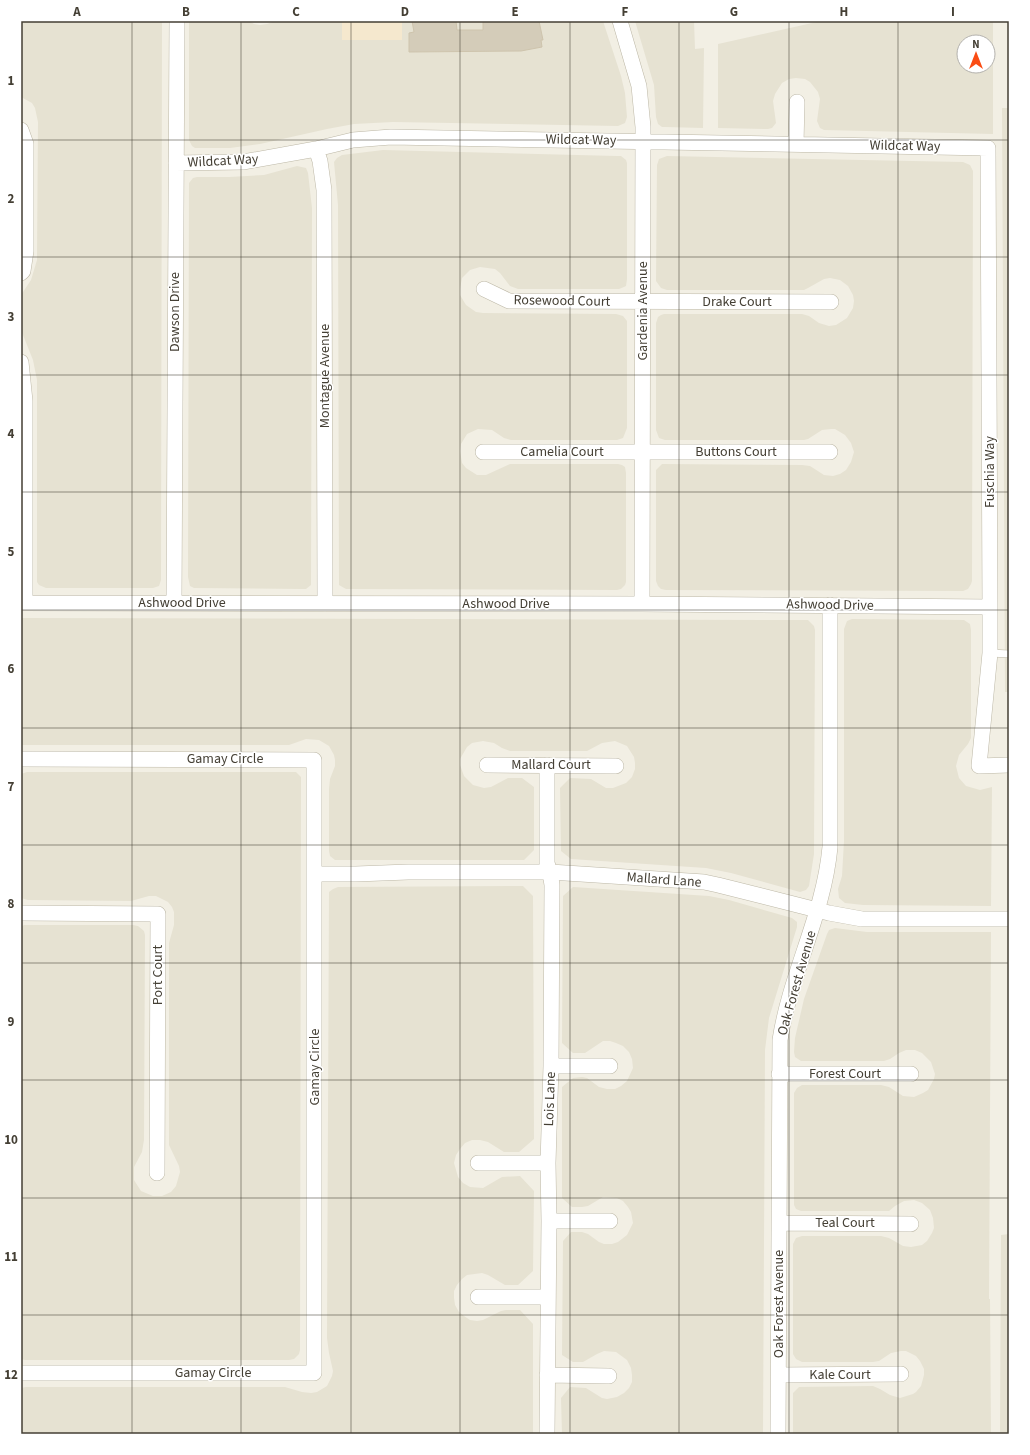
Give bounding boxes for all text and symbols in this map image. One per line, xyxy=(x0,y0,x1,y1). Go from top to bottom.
text: A xyxy=(72,3,81,21)
text: B xyxy=(182,3,190,21)
text: C xyxy=(292,3,300,21)
text: D xyxy=(401,3,409,21)
text: E xyxy=(511,3,519,21)
text: F xyxy=(622,3,629,21)
text: G xyxy=(730,3,738,21)
text: H xyxy=(840,3,848,21)
text: I xyxy=(951,3,955,21)
north arrow xyxy=(956,34,996,74)
text: N xyxy=(972,37,980,52)
text: 1 xyxy=(8,72,15,90)
street label: Wildcat Way xyxy=(545,129,617,151)
street label: Wildcat Way xyxy=(869,135,941,157)
street label: Wildcat Way xyxy=(187,149,259,173)
text: 2 xyxy=(8,190,15,208)
street label: Gardenia Avenue xyxy=(633,261,653,361)
street label: Dawson Drive xyxy=(165,272,185,352)
street label: Rosewood Court xyxy=(513,290,611,312)
street label: Drake Court xyxy=(702,292,772,312)
text: 3 xyxy=(8,308,15,326)
street label: Montague Avenue xyxy=(315,324,335,428)
text: 4 xyxy=(8,425,15,443)
street label: Fuschia Way xyxy=(980,436,1000,508)
street label: Camelia Court xyxy=(520,442,604,462)
street label: Buttons Court xyxy=(695,442,777,462)
text: 5 xyxy=(8,543,15,561)
street label: Ashwood Drive xyxy=(138,593,226,613)
street label: Ashwood Drive xyxy=(462,594,550,614)
street label: Ashwood Drive xyxy=(786,594,874,616)
text: 6 xyxy=(8,660,15,678)
street label: Gamay Circle xyxy=(187,749,263,769)
street label: Mallard Court xyxy=(511,755,591,775)
text: 7 xyxy=(8,778,15,796)
street label: Mallard Lane xyxy=(626,867,702,893)
text: 8 xyxy=(8,895,15,913)
street label: Oak Forest Avenue xyxy=(772,928,822,1038)
street label: Port Court xyxy=(148,945,168,1005)
text: 9 xyxy=(8,1013,15,1031)
street label: Gamay Circle xyxy=(305,1029,325,1105)
street label: Forest Court xyxy=(809,1064,881,1084)
street label: Lois Lane xyxy=(539,1071,561,1127)
text: 10 xyxy=(4,1131,18,1149)
street label: Teal Court xyxy=(815,1213,875,1233)
text: 11 xyxy=(4,1248,18,1266)
street label: Oak Forest Avenue xyxy=(769,1250,789,1358)
street label: Gamay Circle xyxy=(175,1363,251,1383)
street label: Kale Court xyxy=(809,1365,871,1385)
text: 12 xyxy=(4,1366,18,1384)

